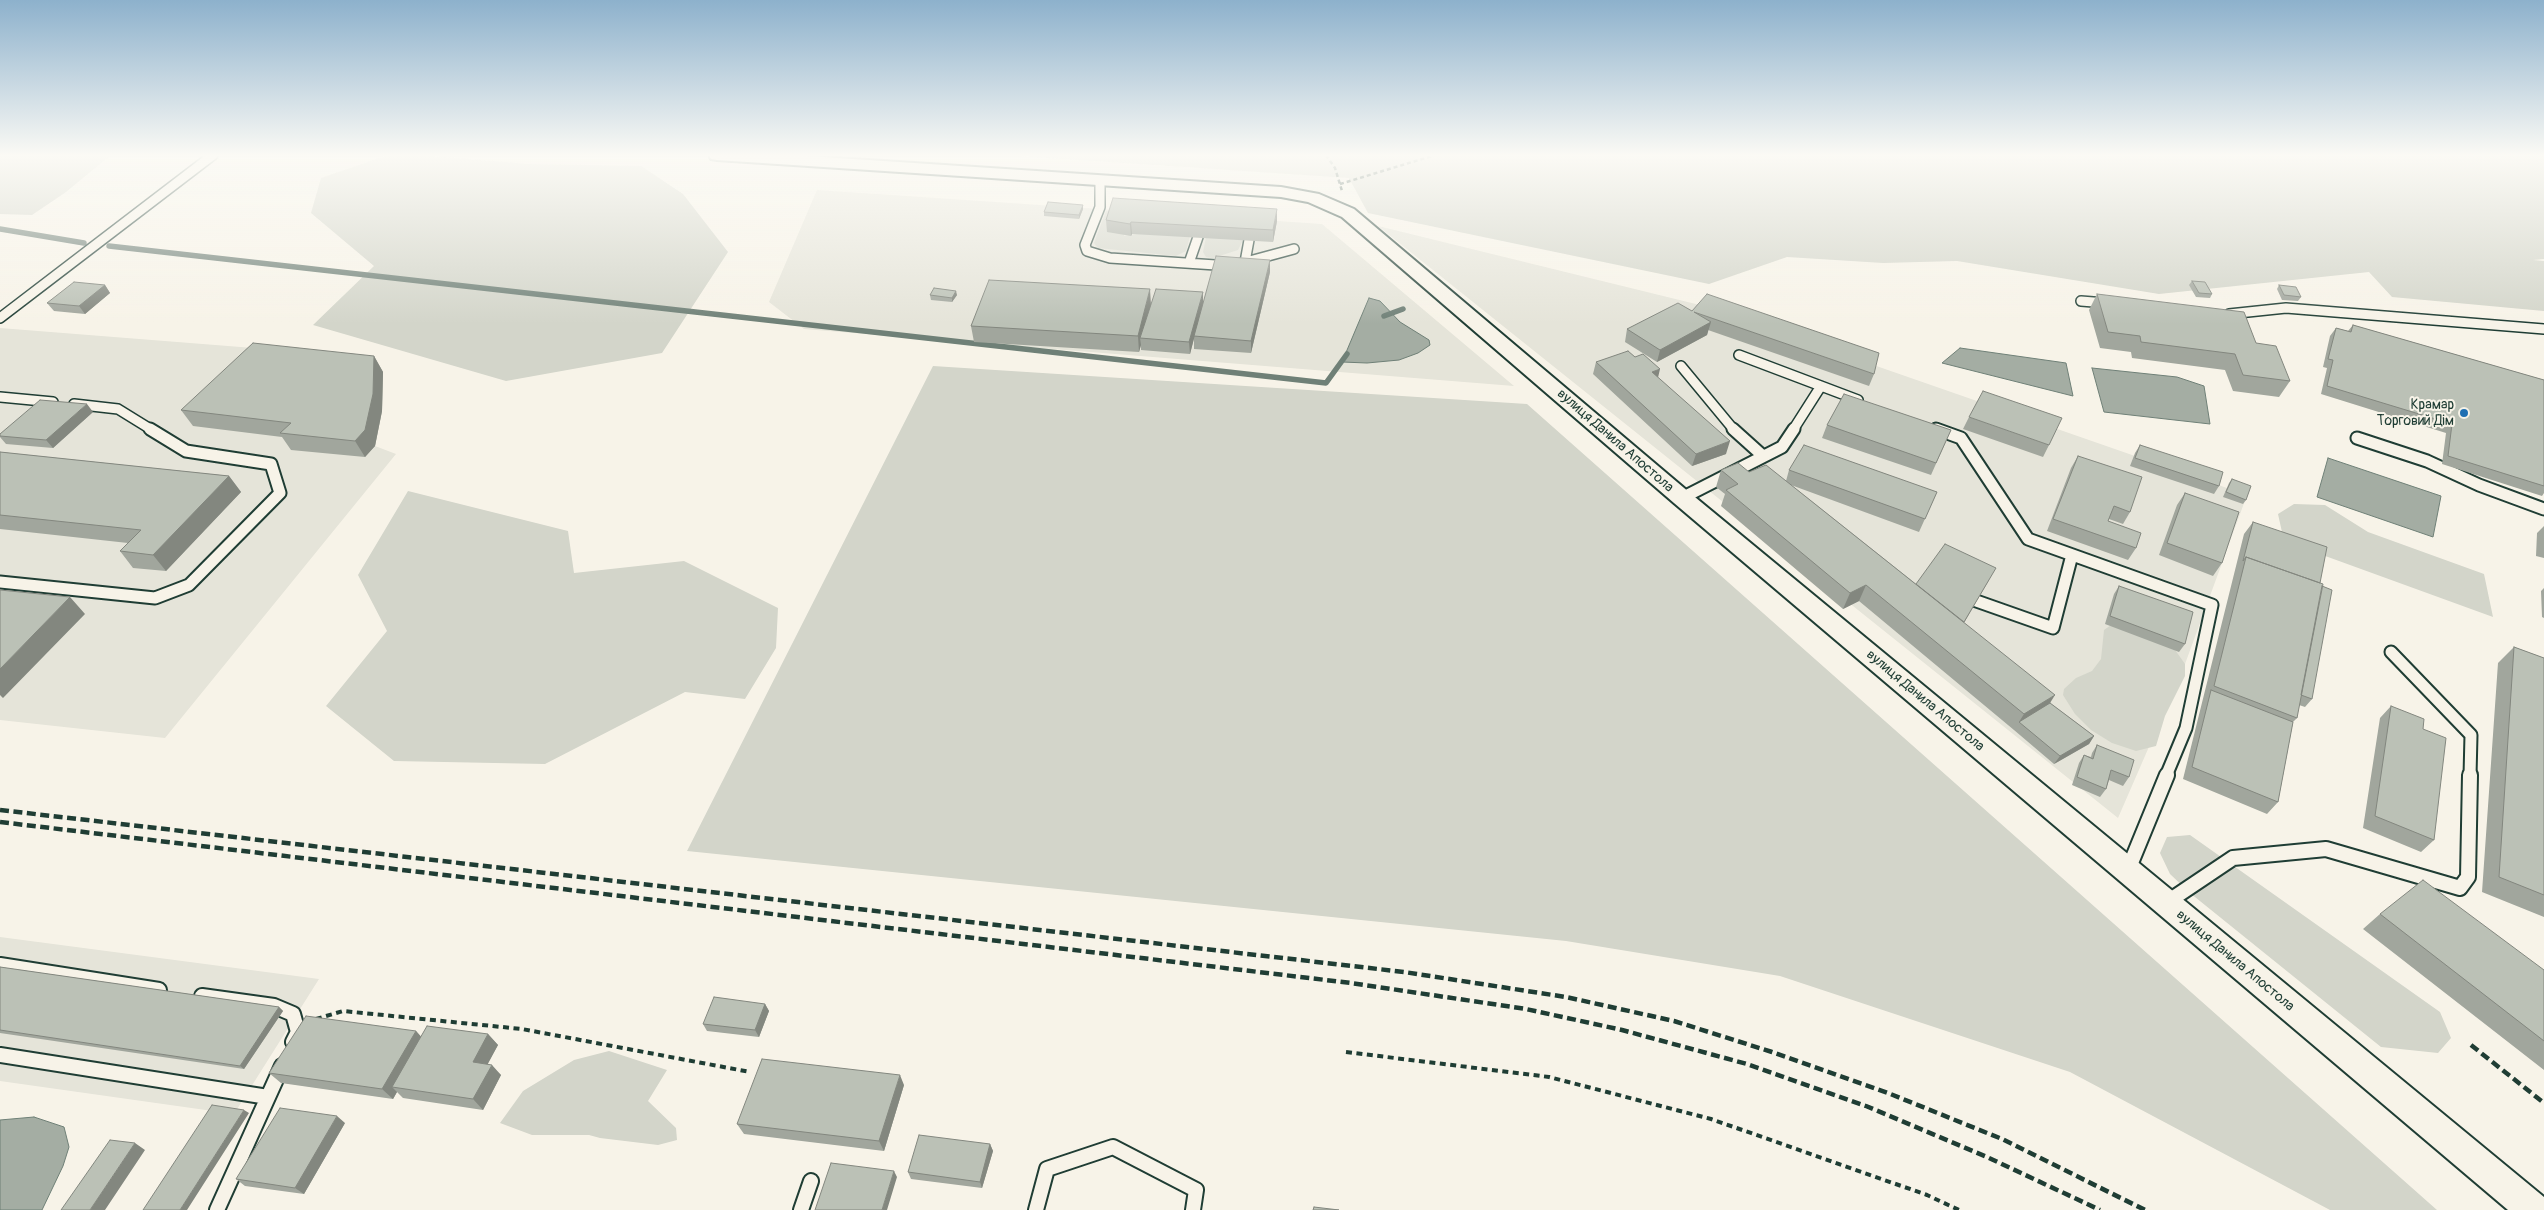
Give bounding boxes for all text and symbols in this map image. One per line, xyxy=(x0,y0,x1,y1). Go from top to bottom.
street label: вулиця Данила Апостола xyxy=(1553,386,1677,496)
place label: Крамар Торговий Дім xyxy=(2377,397,2454,430)
marker: Крамар Торговий Дім xyxy=(2458,407,2470,419)
street label: вулиця Данила Апостола xyxy=(1863,647,1987,755)
street label: вулиця Данила Апостола xyxy=(2173,907,2297,1015)

